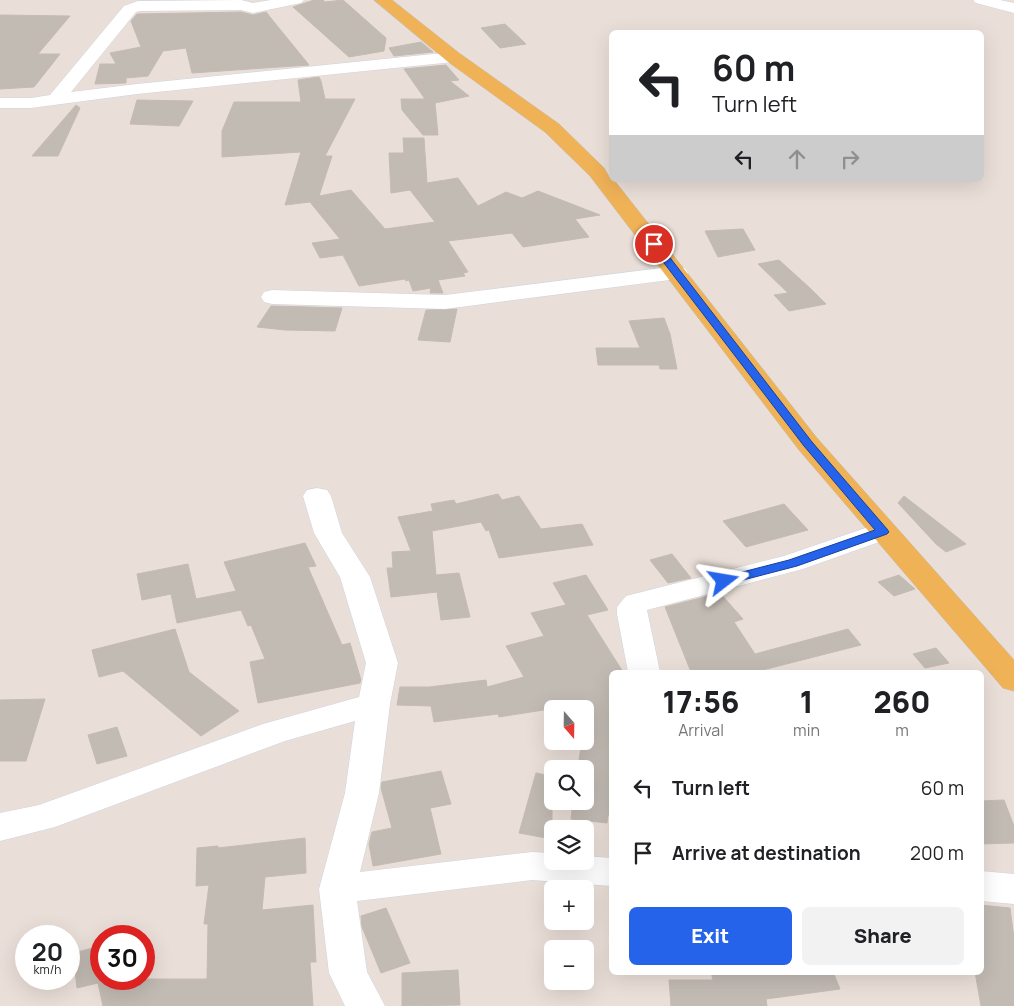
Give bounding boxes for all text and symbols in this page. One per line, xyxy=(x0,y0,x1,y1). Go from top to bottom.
text: 60 m xyxy=(712,44,795,92)
icon: left xyxy=(629,50,694,115)
text: Turn left xyxy=(712,89,797,119)
icon: left xyxy=(730,145,758,173)
icon: ahead xyxy=(783,145,811,173)
icon: right xyxy=(836,145,864,173)
pin xyxy=(633,223,675,265)
icon: arrive xyxy=(640,230,668,258)
position arrow xyxy=(697,554,749,606)
text: 17:56 xyxy=(663,681,740,722)
text: 1 xyxy=(800,681,813,722)
text: 260 xyxy=(873,681,930,722)
north arrow xyxy=(544,700,594,750)
map controls xyxy=(544,700,594,990)
text: Arrival xyxy=(678,719,724,741)
text: min xyxy=(793,719,820,741)
text: m xyxy=(895,719,909,741)
button: search xyxy=(544,760,594,810)
icon: left xyxy=(629,774,657,802)
text: Turn left xyxy=(672,775,750,801)
text: 60 m xyxy=(921,775,964,801)
button: layers xyxy=(544,820,594,870)
icon: arrive xyxy=(629,839,657,867)
text: Arrive at destination xyxy=(672,840,861,866)
text: 200 m xyxy=(910,840,964,866)
button: + xyxy=(544,880,594,930)
button: Exit xyxy=(629,907,792,965)
button: Share xyxy=(802,907,964,965)
speed limit sign: 30 xyxy=(90,925,155,990)
text: 20 xyxy=(32,934,63,969)
button: − xyxy=(544,940,594,990)
text: km/h xyxy=(34,961,61,978)

